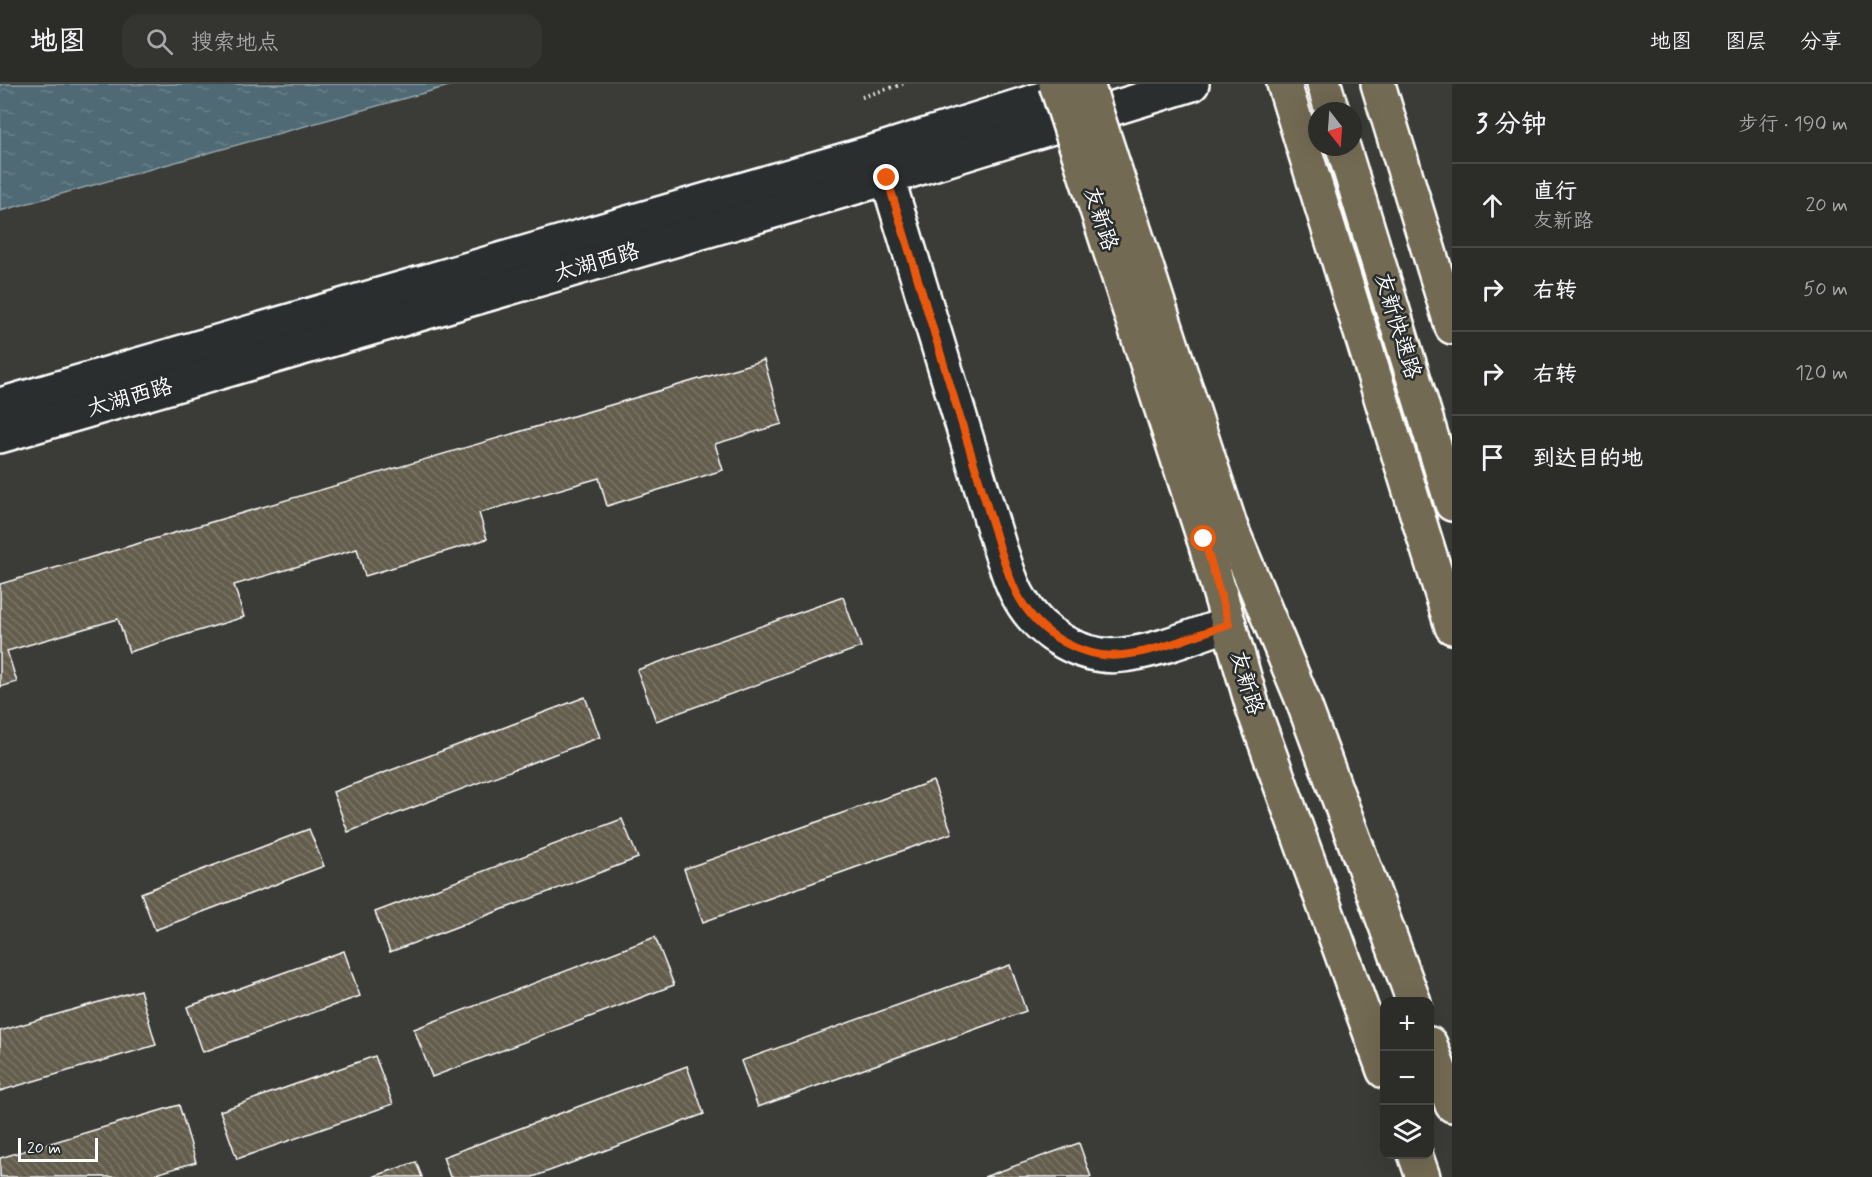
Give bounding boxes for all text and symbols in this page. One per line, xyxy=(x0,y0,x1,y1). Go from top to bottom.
search box xyxy=(122,14,542,68)
text: 地图 xyxy=(30,24,86,61)
icon: search xyxy=(143,25,176,58)
text: 地图 xyxy=(1650,28,1692,56)
text: 图层 xyxy=(1725,28,1767,56)
text: 分享 xyxy=(1800,28,1842,56)
text: 搜索地点 xyxy=(191,29,279,57)
north arrow xyxy=(1308,102,1362,156)
text: 3 分钟 xyxy=(1476,108,1547,142)
text: 步行 · 190 m xyxy=(1738,111,1848,138)
route end xyxy=(873,164,899,190)
text: 直行 xyxy=(1533,178,1577,206)
street label: 友新路 xyxy=(1076,183,1124,255)
icon: ahead xyxy=(1476,189,1509,222)
text: 20 m xyxy=(1805,192,1848,219)
text: 友新路 xyxy=(1533,208,1593,235)
street label: 太湖西路 xyxy=(551,237,643,289)
street label: 友新快速路 xyxy=(1368,269,1426,383)
icon: right xyxy=(1476,273,1509,306)
text: 50 m xyxy=(1803,276,1848,303)
text: 右转 xyxy=(1533,277,1577,305)
icon: right xyxy=(1476,357,1509,390)
text: 120 m xyxy=(1795,360,1848,387)
text: 右转 xyxy=(1533,361,1577,389)
street label: 太湖西路 xyxy=(84,372,176,424)
icon: arrive xyxy=(1476,441,1509,474)
text: 到达目的地 xyxy=(1533,445,1643,473)
route start xyxy=(1190,525,1216,551)
street label: 友新路 xyxy=(1223,647,1269,719)
map controls xyxy=(1380,997,1434,1159)
button: + xyxy=(1380,997,1434,1051)
button: − xyxy=(1380,1051,1434,1105)
button: layers xyxy=(1380,1105,1434,1159)
scale bar xyxy=(18,1135,98,1162)
text: 20 m xyxy=(27,1138,61,1159)

